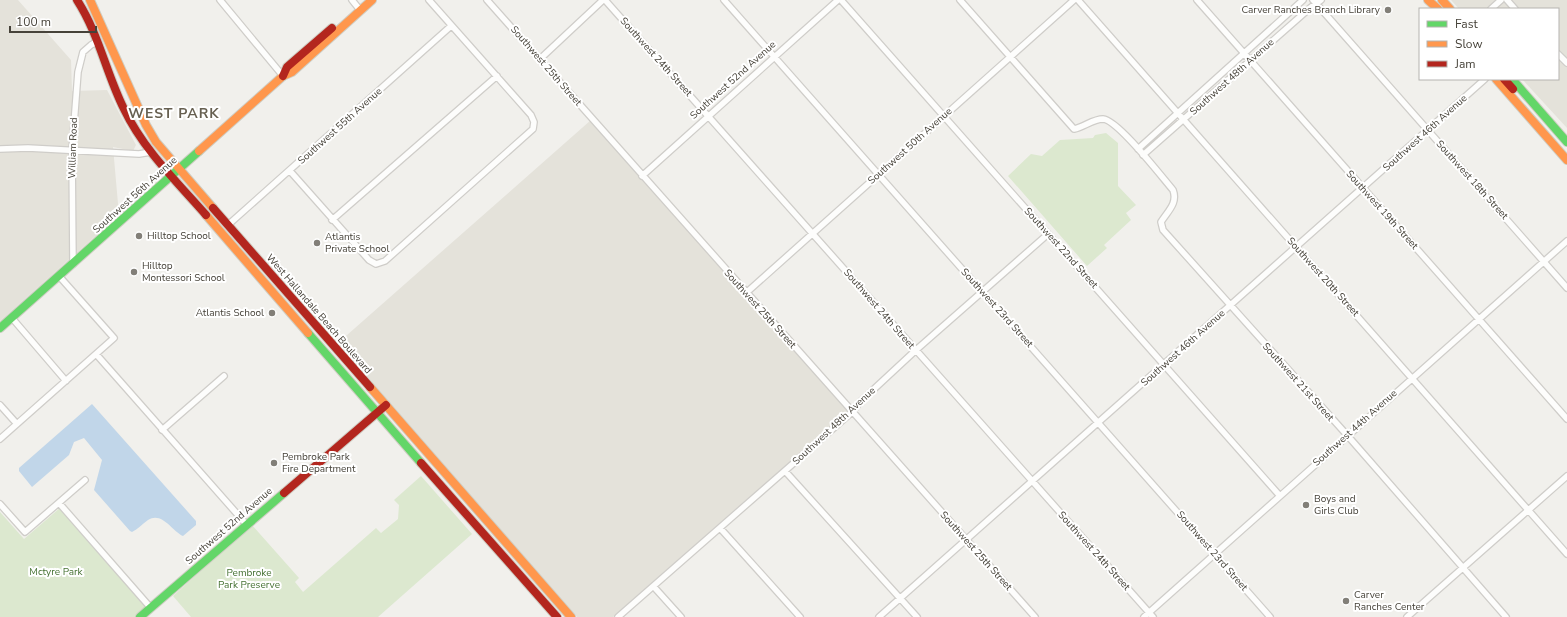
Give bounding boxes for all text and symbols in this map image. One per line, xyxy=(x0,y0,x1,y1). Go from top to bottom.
place label: Carver Ranches Branch Library xyxy=(1241,3,1381,17)
marker: Carver Ranches Branch Library xyxy=(1383,5,1393,15)
scale bar xyxy=(10,8,96,34)
legend xyxy=(1419,8,1559,80)
text: 100 m xyxy=(16,14,51,30)
street label: Southwest 24th Street xyxy=(617,14,696,100)
text: Fast xyxy=(1455,16,1478,32)
street label: Southwest 25th Street xyxy=(507,23,585,109)
street label: Southwest 48th Avenue xyxy=(1187,35,1277,119)
text: Slow xyxy=(1455,36,1483,52)
street label: Southwest 52nd Avenue xyxy=(687,38,779,122)
text: Jam xyxy=(1454,56,1476,72)
street label: Southwest 55th Avenue xyxy=(295,84,385,168)
street label: Southwest 46th Avenue xyxy=(1380,91,1470,175)
district label: WEST PARK xyxy=(128,104,220,123)
street label: Southwest 50th Avenue xyxy=(865,104,955,188)
street label: William Road xyxy=(65,117,81,179)
street label: Southwest 18th Street xyxy=(1433,137,1512,223)
street label: Southwest 56th Avenue xyxy=(90,153,180,237)
street label: Southwest 19th Street xyxy=(1343,167,1422,253)
street label: Southwest 22nd Street xyxy=(1021,205,1101,292)
place label: Hilltop School xyxy=(147,229,211,243)
place label: Atlantis Private School xyxy=(325,230,389,256)
marker: Hilltop School xyxy=(134,231,144,241)
street label: Southwest 20th Street xyxy=(1284,234,1363,320)
marker: Atlantis Private School xyxy=(312,238,322,248)
street label: West Hallandale Beach Boulevard xyxy=(263,251,375,377)
place label: Hilltop Montessori School xyxy=(142,259,225,285)
street label: Southwest 23rd Street xyxy=(958,265,1037,351)
street label: Southwest 25th Street xyxy=(721,266,800,352)
street label: Southwest 24th Street xyxy=(840,266,918,352)
marker: Hilltop Montessori School xyxy=(129,267,139,277)
place label: Atlantis School xyxy=(196,306,264,320)
street label: Southwest 46th Avenue xyxy=(1138,306,1228,390)
marker: Atlantis School xyxy=(267,308,277,318)
street label: Southwest 21st Street xyxy=(1259,340,1337,425)
street label: Southwest 48th Avenue xyxy=(789,384,879,468)
street label: Southwest 44th Avenue xyxy=(1310,386,1400,470)
place label: Pembroke Park Fire Department xyxy=(282,450,356,476)
marker: Pembroke Park Fire Department xyxy=(269,458,279,468)
street label: Southwest 52nd Avenue xyxy=(182,484,276,568)
place label: Boys and Girls Club xyxy=(1314,492,1359,518)
marker: Boys and Girls Club xyxy=(1301,500,1311,510)
street label: Southwest 25th Street xyxy=(937,508,1016,594)
street label: Southwest 24th Street xyxy=(1055,508,1134,594)
street label: Southwest 23rd Street xyxy=(1173,508,1251,595)
park label: Mctyre Park xyxy=(29,565,84,579)
park label: Pembroke Park Preserve xyxy=(218,566,280,592)
place label: Carver Ranches Center xyxy=(1354,588,1425,614)
marker: Carver Ranches Center xyxy=(1341,596,1351,606)

